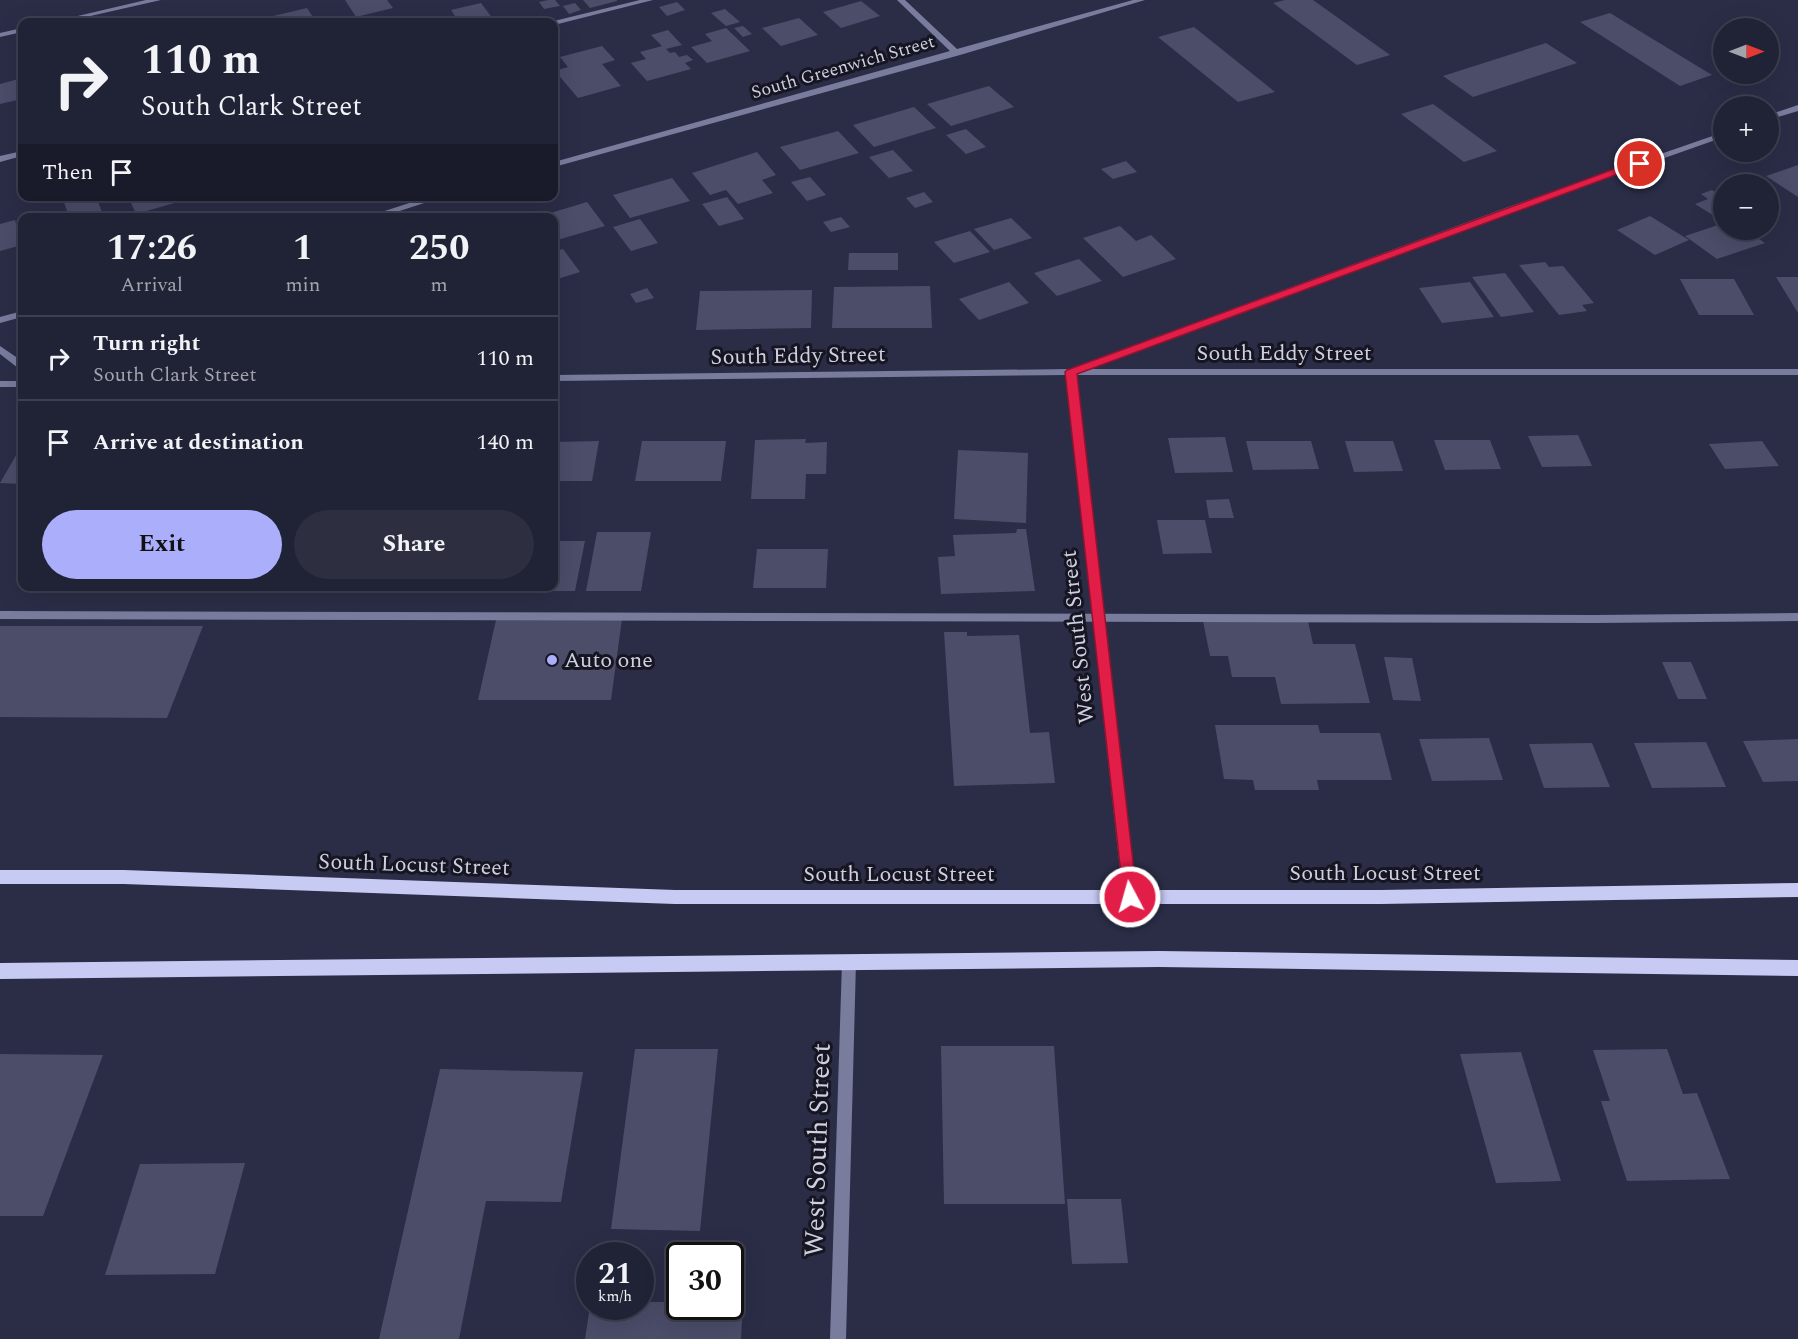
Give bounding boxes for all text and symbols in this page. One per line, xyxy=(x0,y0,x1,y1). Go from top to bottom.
north arrow xyxy=(1713,18,1779,84)
map controls xyxy=(1713,18,1779,240)
street label: South Greenwich Street xyxy=(748,28,938,106)
text: 110 m xyxy=(141,29,260,92)
icon: right xyxy=(42,42,120,120)
text: South Clark Street xyxy=(141,86,362,128)
button: + xyxy=(1713,96,1779,162)
pin xyxy=(1614,138,1665,189)
icon: arrive xyxy=(1623,147,1656,180)
text: Then xyxy=(42,156,93,189)
icon: arrive xyxy=(105,156,138,189)
button: − xyxy=(1713,174,1779,240)
text: 17:26 xyxy=(106,221,197,276)
text: 1 xyxy=(293,221,313,276)
text: 250 xyxy=(409,221,469,276)
text: Arrival xyxy=(121,270,183,300)
text: min xyxy=(285,270,320,300)
text: m xyxy=(431,270,448,300)
text: Turn right xyxy=(93,327,200,360)
street label: South Eddy Street xyxy=(1196,337,1372,370)
street label: South Eddy Street xyxy=(710,338,886,374)
icon: right xyxy=(42,342,75,375)
text: 110 m xyxy=(477,342,534,375)
text: South Clark Street xyxy=(93,360,257,390)
icon: arrive xyxy=(42,426,75,459)
text: Arrive at destination xyxy=(93,426,304,459)
text: 140 m xyxy=(477,426,534,459)
button: Exit xyxy=(42,510,282,579)
button: Share xyxy=(294,510,534,579)
street label: West South Street xyxy=(1052,548,1104,726)
place label: Auto one xyxy=(564,644,653,677)
marker: Auto one xyxy=(545,653,559,667)
street label: South Locust Street xyxy=(318,845,510,885)
street label: South Locust Street xyxy=(1289,857,1481,890)
street label: South Locust Street xyxy=(803,858,995,891)
position arrow xyxy=(1098,865,1162,929)
street label: West South Street xyxy=(793,1042,843,1258)
speed limit sign: 30 xyxy=(666,1242,744,1320)
text: 21 xyxy=(598,1251,632,1297)
text: km/h xyxy=(598,1285,632,1308)

